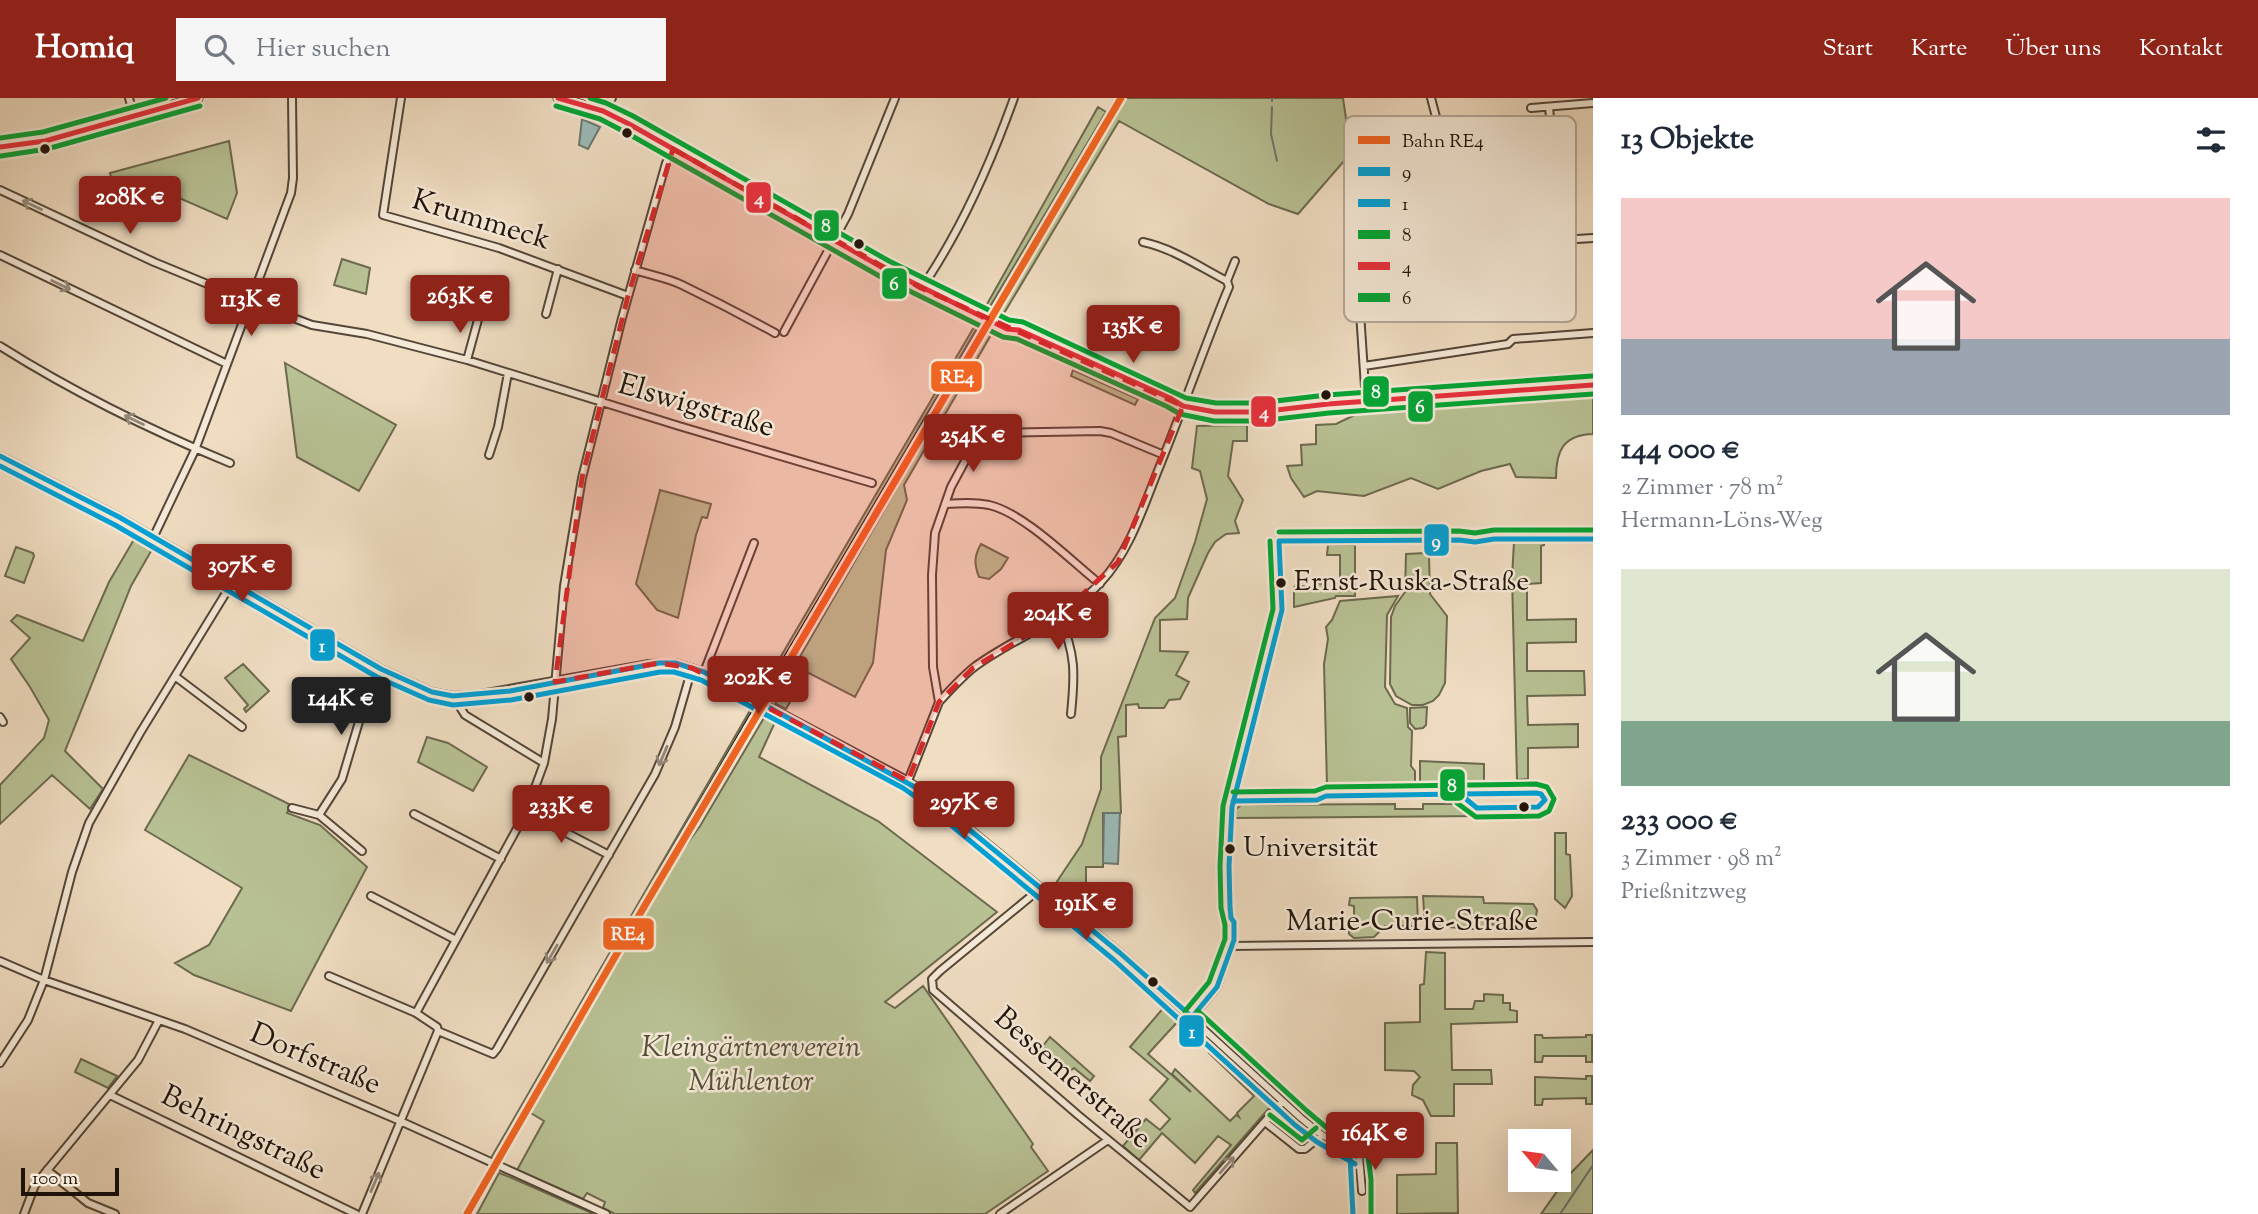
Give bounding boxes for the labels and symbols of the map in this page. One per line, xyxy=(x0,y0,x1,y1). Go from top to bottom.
legend xyxy=(1344,116,1576,322)
unlabelled marker xyxy=(620,126,634,140)
text: Bahn RE4 xyxy=(1402,129,1484,156)
unlabelled marker xyxy=(38,142,52,156)
text: 9 xyxy=(1402,160,1411,187)
pin: 208K € xyxy=(73,176,187,236)
street label: Krummeck xyxy=(406,180,556,262)
line badge: 4 xyxy=(745,181,772,214)
text: 4 xyxy=(753,186,764,213)
text: 1 xyxy=(1402,192,1409,219)
one-way arrow xyxy=(22,197,43,211)
line badge: 8 xyxy=(813,209,840,242)
text: 8 xyxy=(821,214,831,241)
text: 8 xyxy=(1402,223,1412,250)
unlabelled marker xyxy=(852,237,866,251)
text: 4 xyxy=(1402,255,1412,282)
line badge: 6 xyxy=(881,267,908,300)
text: 6 xyxy=(889,272,899,299)
pin: 263K € xyxy=(403,275,517,335)
one-way arrow xyxy=(50,278,71,292)
pin: 113K € xyxy=(194,278,308,338)
text: 6 xyxy=(1402,286,1411,313)
pin: 135K € xyxy=(1076,306,1190,365)
line badge: RE4 xyxy=(930,360,983,393)
street label: Elswigstraße xyxy=(613,364,779,450)
text: RE4 xyxy=(940,365,975,392)
line badge: 8 xyxy=(1362,375,1390,408)
text: 8 xyxy=(1371,380,1381,407)
unlabelled marker xyxy=(1319,388,1333,402)
line badge: 6 xyxy=(1407,390,1434,423)
line badge: 4 xyxy=(1250,395,1277,428)
text: 6 xyxy=(1415,395,1425,422)
text: 4 xyxy=(1258,400,1269,427)
one-way arrow xyxy=(124,413,145,426)
pin: 254K € xyxy=(916,414,1030,474)
line badge: 9 xyxy=(1423,523,1450,557)
text: 9 xyxy=(1431,529,1441,556)
pin: 307K € xyxy=(185,545,299,604)
place label: Ernst-Ruska-Straße xyxy=(1294,563,1529,603)
marker: Ernst-Ruska-Straße xyxy=(1274,576,1288,590)
pin: 204K € xyxy=(1001,592,1115,652)
line badge: 1 xyxy=(309,628,336,662)
text: 1 xyxy=(319,634,326,661)
pin: 202K € xyxy=(701,656,815,716)
pin: 144K € xyxy=(284,678,398,737)
unlabelled marker xyxy=(522,690,536,704)
one-way arrow xyxy=(656,744,669,766)
line badge: 8 xyxy=(1439,768,1466,802)
text: 8 xyxy=(1447,774,1457,801)
pin: 297K € xyxy=(907,782,1021,841)
pin: 233K € xyxy=(504,786,618,845)
unlabelled marker xyxy=(1517,800,1531,814)
place label: Universität xyxy=(1243,829,1379,869)
marker: Universität xyxy=(1223,842,1237,856)
pin: 191K € xyxy=(1029,882,1143,942)
street label: Marie-Curie-Straße xyxy=(1286,901,1538,944)
line badge: RE4 xyxy=(602,917,655,951)
text: RE4 xyxy=(611,922,646,949)
one-way arrow xyxy=(545,943,559,963)
unlabelled marker xyxy=(1146,975,1160,989)
street label: Bessemerstraße xyxy=(984,998,1160,1160)
street label: Dorfstraße xyxy=(243,1013,387,1107)
line badge: 1 xyxy=(1178,1014,1205,1048)
text: 1 xyxy=(1189,1020,1196,1047)
park label: Kleingärtnerverein Mühlentor xyxy=(641,1027,861,1104)
street label: Behringstraße xyxy=(153,1075,333,1193)
pin: 164K € xyxy=(1318,1112,1432,1172)
north arrow xyxy=(1508,1129,1572,1192)
one-way arrow xyxy=(1219,1156,1235,1174)
scale bar xyxy=(21,1165,119,1197)
one-way arrow xyxy=(370,1172,383,1193)

